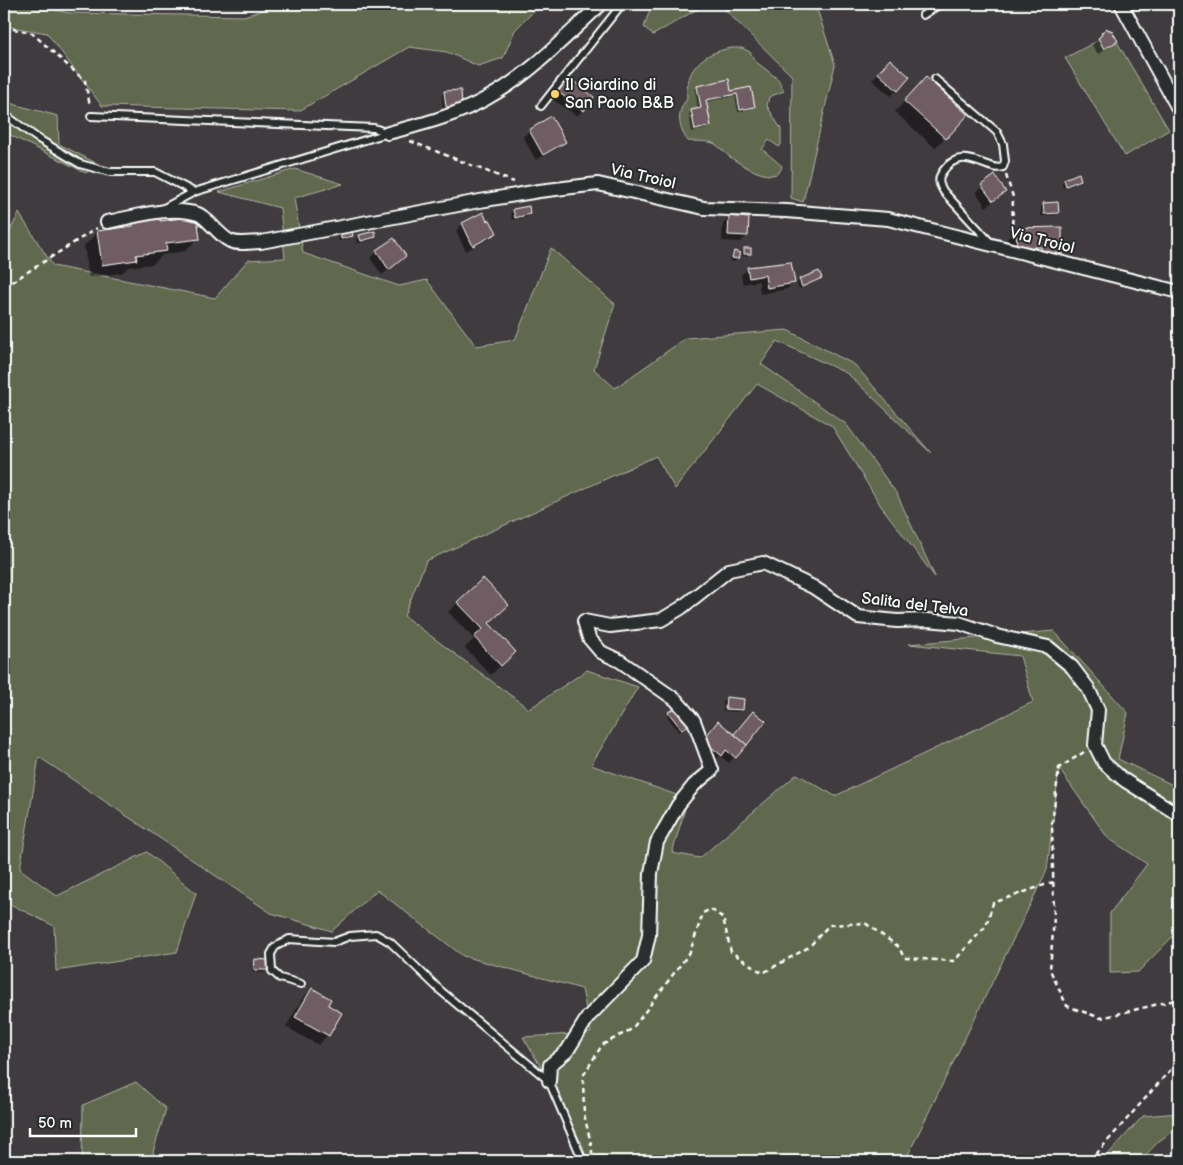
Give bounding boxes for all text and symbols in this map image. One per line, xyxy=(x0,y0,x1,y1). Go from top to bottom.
place label: Il Giardino di San Paolo B&B xyxy=(565,76,674,113)
marker: Il Giardino di San Paolo B&B xyxy=(549,88,561,100)
street label: Via Troiol xyxy=(609,160,677,194)
street label: Via Troiol xyxy=(1008,224,1076,258)
street label: Salita del Telva xyxy=(861,589,969,621)
scale bar xyxy=(30,1105,136,1137)
text: 50 m xyxy=(38,1114,72,1133)

